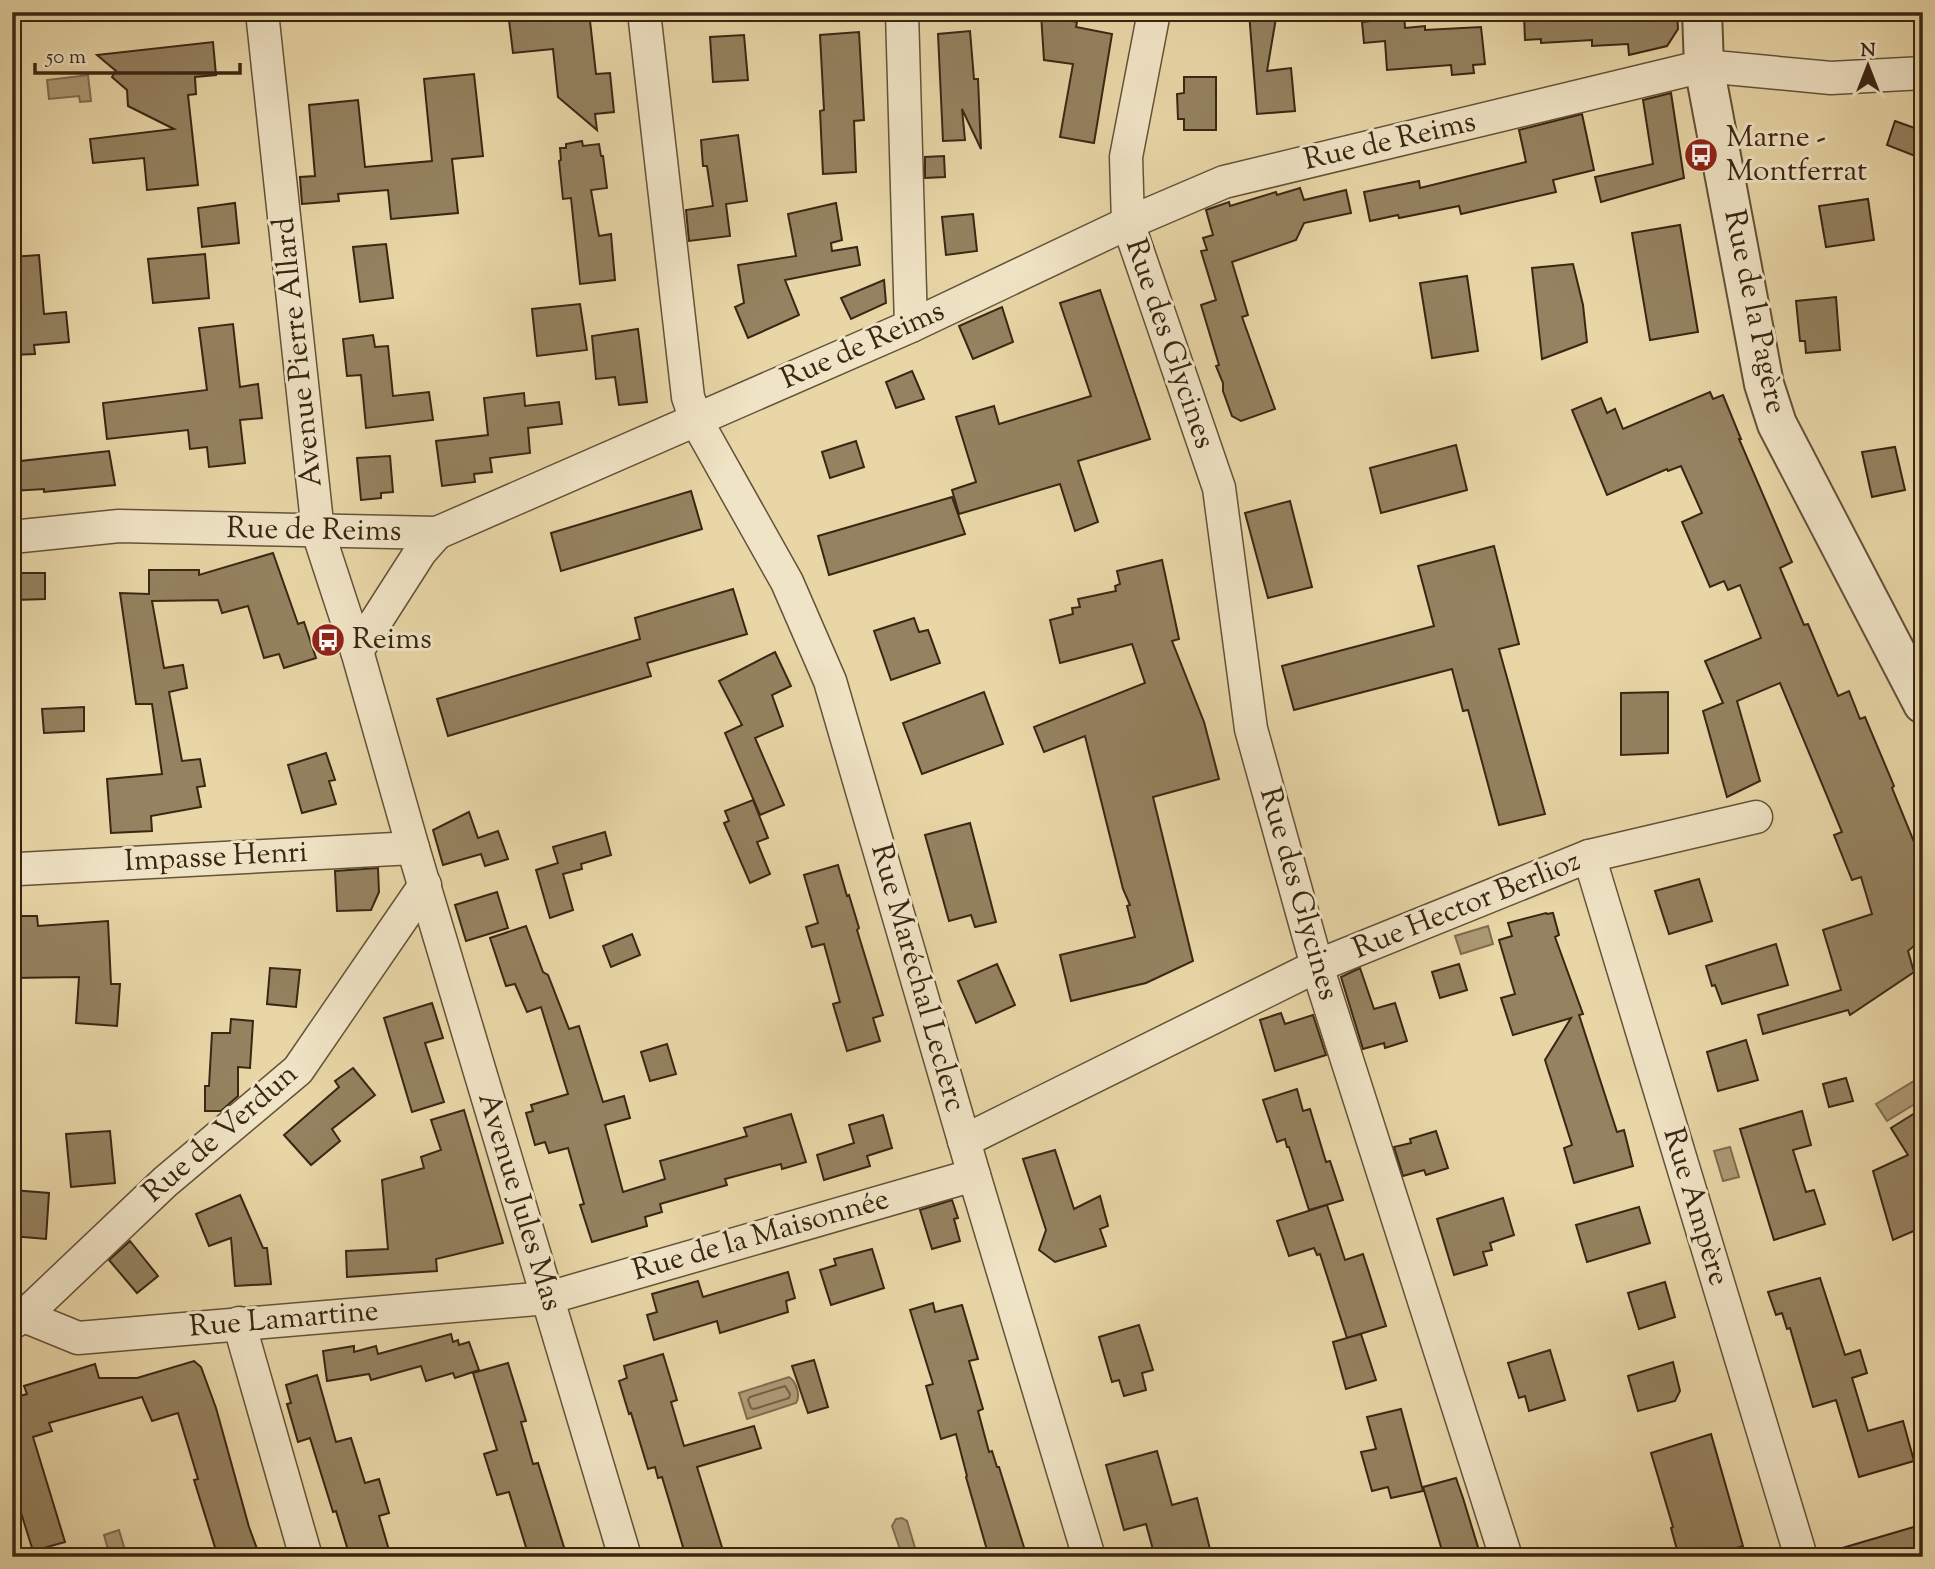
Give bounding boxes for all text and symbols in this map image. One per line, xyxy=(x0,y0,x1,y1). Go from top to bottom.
scale bar xyxy=(35,32,240,76)
north arrow xyxy=(1834,32,1904,102)
text: N xyxy=(1860,38,1876,65)
text: 50 m xyxy=(45,43,86,73)
street label: Rue de Reims xyxy=(1300,101,1480,183)
place label: Marne - Montferrat xyxy=(1726,117,1867,194)
bus stop icon: Marne - Montferrat xyxy=(1682,136,1720,174)
street label: Rue de la Pagère xyxy=(1711,206,1797,418)
street label: Avenue Pierre Allard xyxy=(263,215,335,489)
street label: Rue des Glycines xyxy=(1113,233,1225,455)
street label: Rue de Reims xyxy=(774,291,952,401)
street label: Rue de Reims xyxy=(226,508,402,554)
place label: Reims xyxy=(352,619,432,662)
bus stop icon: Reims xyxy=(309,621,347,659)
street label: Rue des Glycines xyxy=(1247,783,1349,1005)
street label: Impasse Henri xyxy=(123,832,309,884)
street label: Rue Maréchal Leclerc xyxy=(858,839,976,1117)
street label: Rue Hector Berlioz xyxy=(1347,841,1587,971)
street label: Rue de Verdun xyxy=(134,1054,308,1214)
street label: Avenue Jules Mas xyxy=(465,1088,573,1316)
street label: Rue Ampère xyxy=(1651,1123,1739,1291)
street label: Rue de la Maisonnée xyxy=(628,1179,894,1293)
street label: Rue Lamartine xyxy=(188,1290,380,1350)

